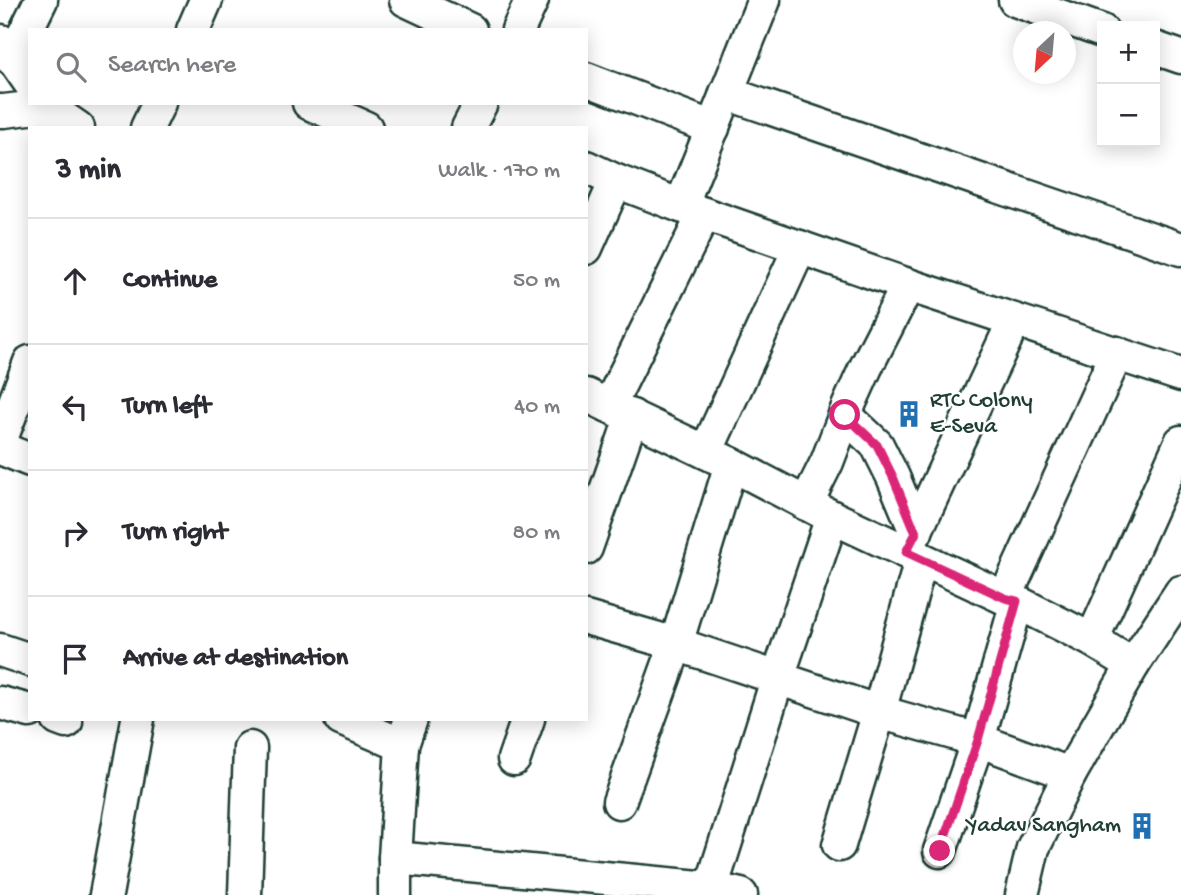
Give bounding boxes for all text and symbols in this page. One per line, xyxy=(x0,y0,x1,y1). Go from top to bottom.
north arrow xyxy=(1013,21,1076,84)
map controls xyxy=(1097,21,1160,147)
button: + xyxy=(1097,21,1160,84)
search box xyxy=(28,28,588,105)
icon: search xyxy=(52,48,90,86)
text: Search here xyxy=(108,51,236,82)
button: − xyxy=(1097,84,1160,147)
text: 3 min xyxy=(56,154,121,189)
text: Walk · 170 m xyxy=(438,158,560,185)
icon: ahead xyxy=(56,262,94,300)
text: Continue xyxy=(123,266,217,297)
text: 50 m xyxy=(513,268,560,295)
icon: left xyxy=(56,388,94,426)
place label: RTC Colony E-Seva xyxy=(930,388,1032,441)
text: Turn left xyxy=(123,392,211,423)
text: 40 m xyxy=(514,394,560,421)
route start xyxy=(829,399,860,430)
building icon: RTC Colony E-Seva xyxy=(894,399,924,429)
icon: right xyxy=(56,514,94,552)
text: Turn right xyxy=(123,518,227,549)
text: 80 m xyxy=(513,520,560,547)
icon: arrive xyxy=(56,640,94,678)
text: Arrive at destination xyxy=(123,644,348,675)
building icon: Yadav Sangham xyxy=(1127,811,1157,841)
place label: Yadav Sangham xyxy=(965,813,1121,840)
route end xyxy=(924,835,955,866)

